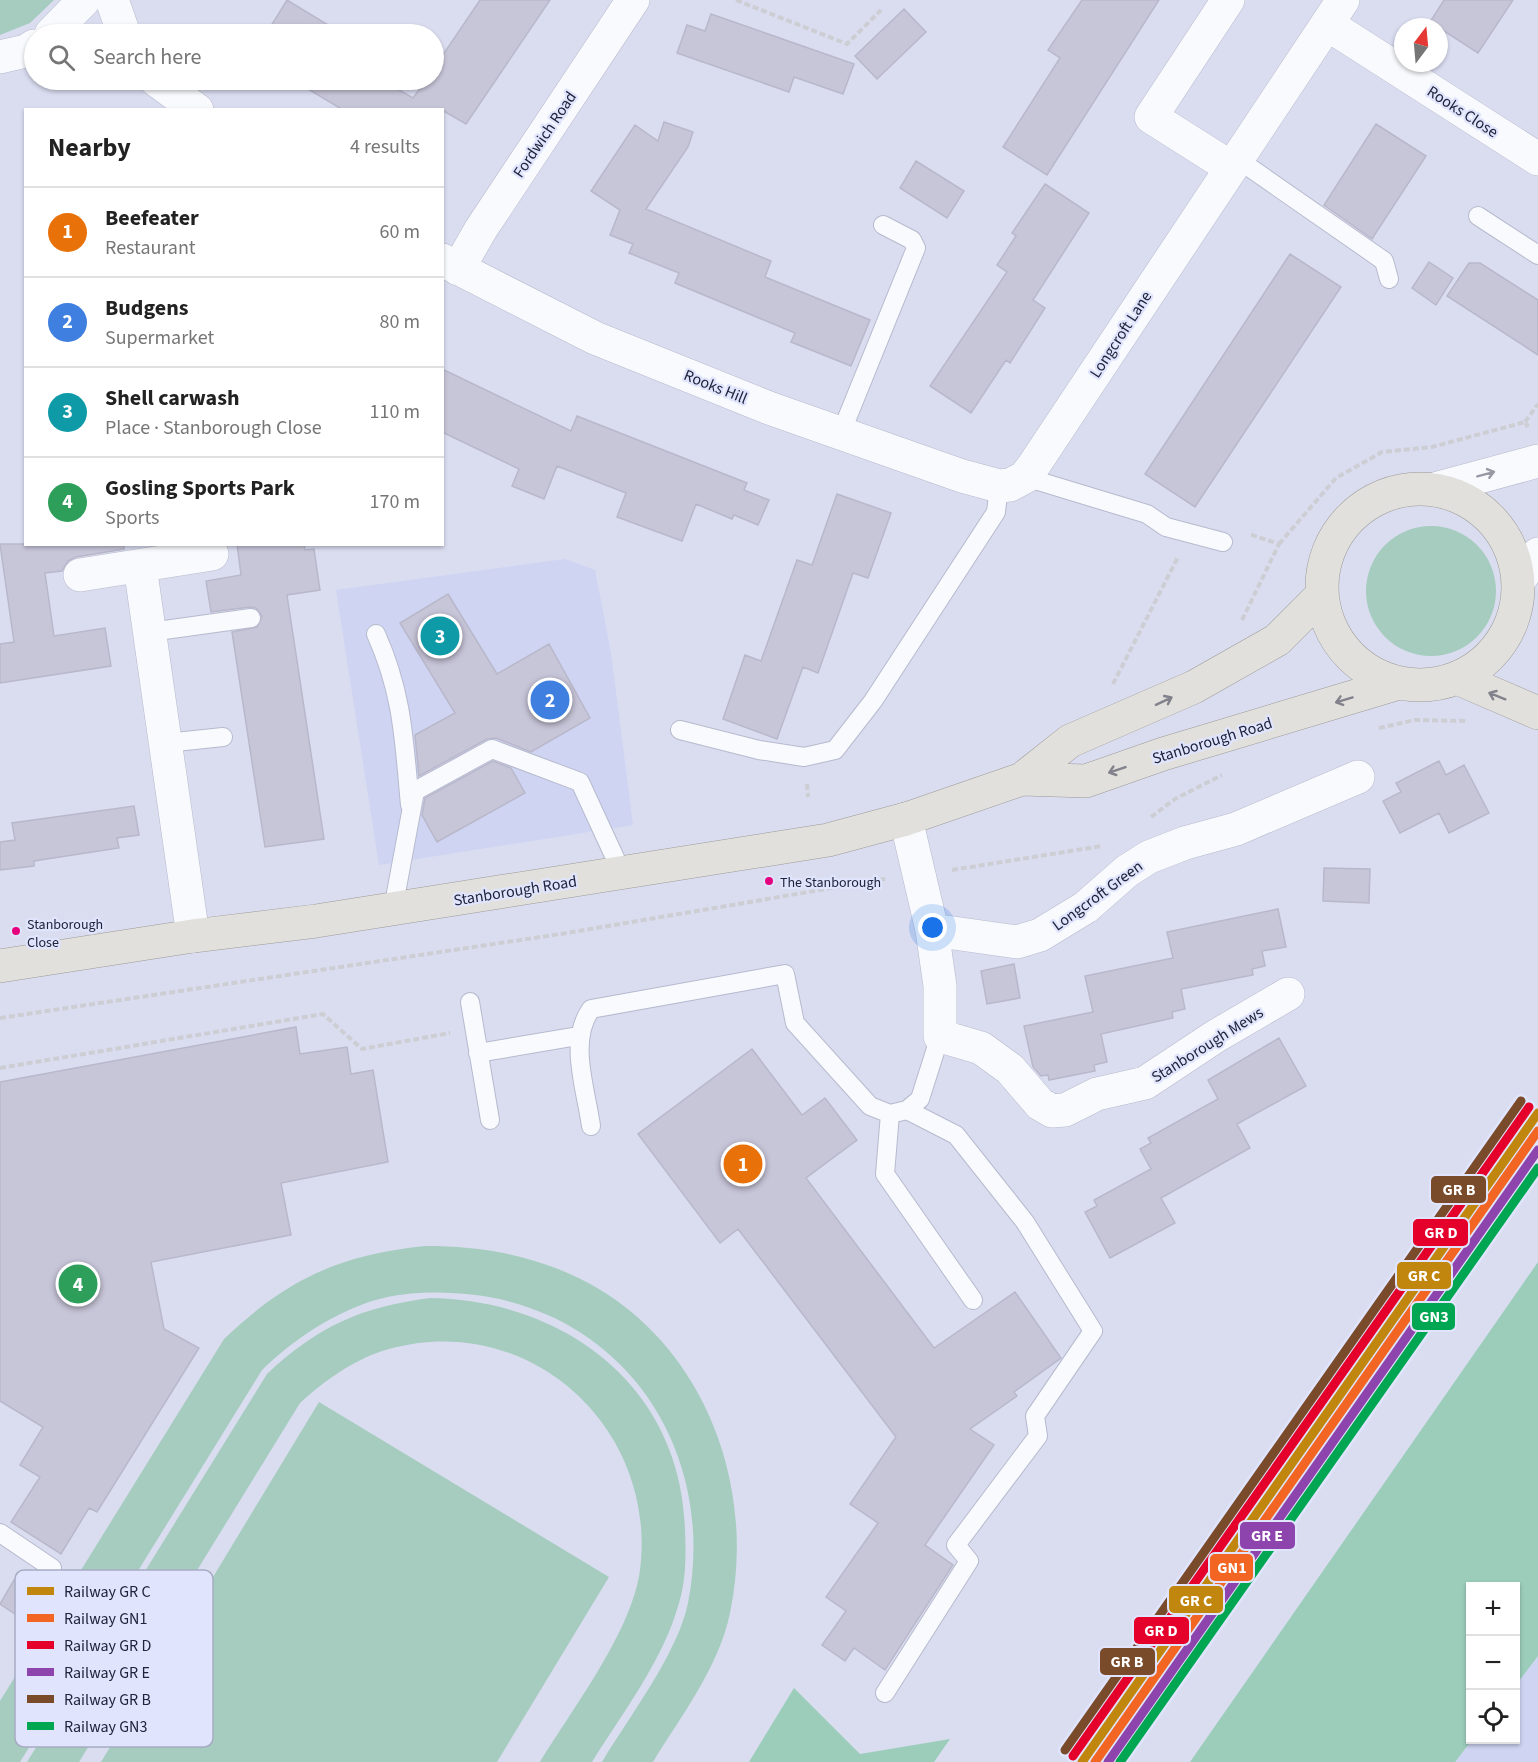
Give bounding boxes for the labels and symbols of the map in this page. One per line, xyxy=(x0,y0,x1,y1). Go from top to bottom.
north arrow xyxy=(1394,18,1448,72)
street label: Rooks Close xyxy=(1423,81,1502,143)
street label: Fordwich Road xyxy=(508,87,582,182)
street label: Longcroft Lane xyxy=(1085,287,1157,382)
street label: Rooks Hill xyxy=(681,364,751,410)
one-way arrow xyxy=(1476,468,1495,480)
pin: 3 xyxy=(420,614,460,658)
pin: 2 xyxy=(530,678,570,722)
one-way arrow xyxy=(1488,690,1507,701)
one-way arrow xyxy=(1155,695,1173,706)
one-way arrow xyxy=(1334,695,1353,706)
street label: Stanborough Road xyxy=(1149,712,1275,770)
one-way arrow xyxy=(1108,766,1127,777)
street label: Longcroft Green xyxy=(1048,856,1147,936)
street label: Stanborough Road xyxy=(452,870,578,912)
place label: The Stanborough xyxy=(780,873,881,893)
marker: The Stanborough xyxy=(763,875,775,887)
your location xyxy=(918,913,947,942)
place label: Stanborough Close xyxy=(27,915,103,953)
marker: Stanborough Close xyxy=(10,925,22,937)
street label: Stanborough Mews xyxy=(1147,1001,1268,1088)
pin: 1 xyxy=(724,1142,762,1186)
line badge: GR B xyxy=(1430,1175,1487,1204)
text: GR B xyxy=(1443,1179,1476,1201)
line badge: GR D xyxy=(1412,1218,1469,1247)
text: GR D xyxy=(1424,1222,1458,1244)
line badge: GR C xyxy=(1396,1261,1452,1290)
pin: 4 xyxy=(58,1262,98,1306)
text: GR C xyxy=(1408,1265,1440,1287)
line badge: GN3 xyxy=(1411,1302,1456,1331)
text: GN3 xyxy=(1419,1306,1449,1328)
line badge: GR E xyxy=(1239,1521,1296,1550)
text: GR E xyxy=(1251,1525,1283,1547)
line badge: GN1 xyxy=(1209,1553,1254,1582)
text: GN1 xyxy=(1217,1557,1247,1579)
legend xyxy=(15,1570,213,1747)
text: Railway GR C xyxy=(64,1581,151,1603)
line badge: GR C xyxy=(1168,1585,1224,1614)
text: GR C xyxy=(1180,1590,1212,1612)
text: Railway GN1 xyxy=(64,1608,147,1630)
line badge: GR D xyxy=(1133,1616,1190,1645)
text: GR D xyxy=(1144,1620,1178,1642)
text: Railway GR D xyxy=(64,1635,151,1657)
line badge: GR B xyxy=(1099,1647,1156,1676)
text: GR B xyxy=(1111,1651,1144,1673)
text: Railway GR E xyxy=(64,1662,150,1684)
text: Railway GR B xyxy=(64,1689,151,1711)
text: Railway GN3 xyxy=(64,1716,147,1738)

